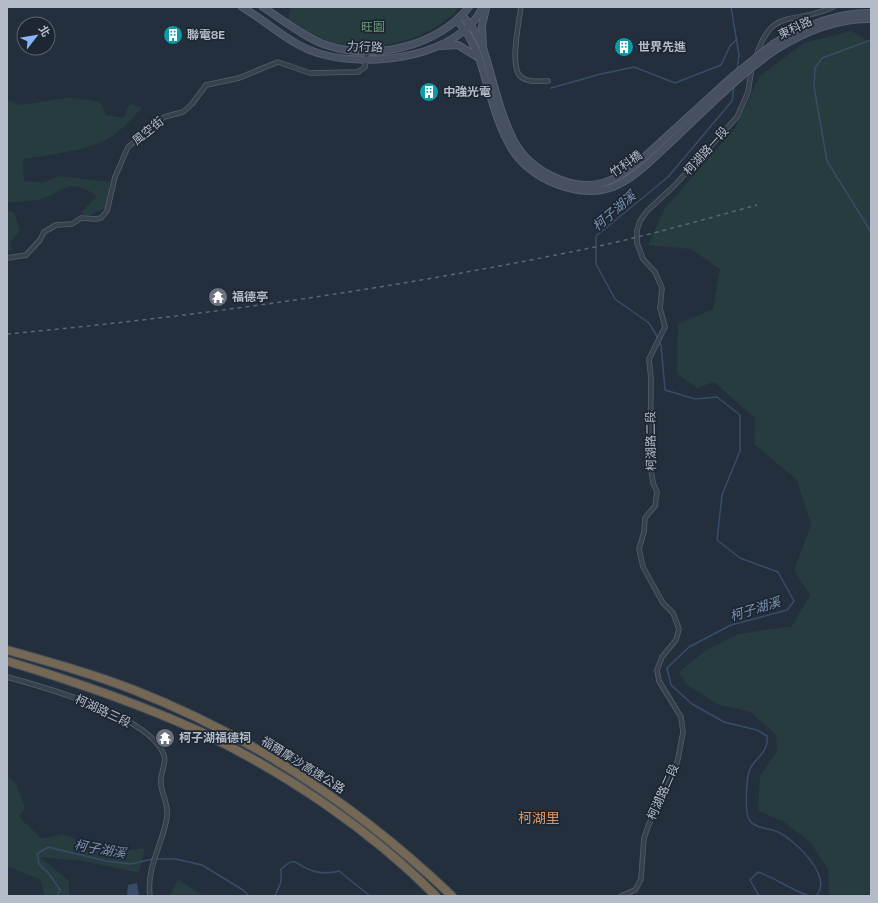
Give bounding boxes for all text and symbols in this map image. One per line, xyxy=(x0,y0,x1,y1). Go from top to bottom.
street label: 東科路 xyxy=(775,13,815,43)
north arrow xyxy=(16,16,56,56)
park label: 旺園 xyxy=(361,19,385,35)
text: 北 xyxy=(36,23,53,39)
building icon: 聯電8E xyxy=(162,24,184,46)
place label: 聯電8E xyxy=(187,27,225,43)
building icon: 世界先進 xyxy=(613,36,635,58)
street label: 力行路 xyxy=(347,38,383,56)
place label: 世界先進 xyxy=(638,39,686,55)
building icon: 中強光電 xyxy=(418,81,440,103)
place label: 中強光電 xyxy=(443,84,491,100)
street label: 風空街 xyxy=(129,113,167,149)
street label: 柯湖路一段 xyxy=(680,123,732,179)
street label: 竹科橋 xyxy=(607,147,645,181)
water label: 柯子湖溪 xyxy=(589,186,641,234)
temple icon: 福德亭 xyxy=(207,286,229,308)
place label: 福德亭 xyxy=(232,289,268,305)
street label: 柯湖路二段 xyxy=(642,411,660,471)
water label: 柯子湖溪 xyxy=(728,593,784,625)
street label: 柯湖路三段 xyxy=(72,691,134,731)
temple icon: 柯子湖福德祠 xyxy=(154,727,176,749)
place label: 柯子湖福德祠 xyxy=(179,730,251,746)
street label: 福爾摩沙高速公路 xyxy=(258,733,348,797)
street label: 柯湖路二段 xyxy=(643,761,683,823)
district label: 柯湖里 xyxy=(518,809,560,827)
water label: 柯子湖溪 xyxy=(73,836,129,862)

